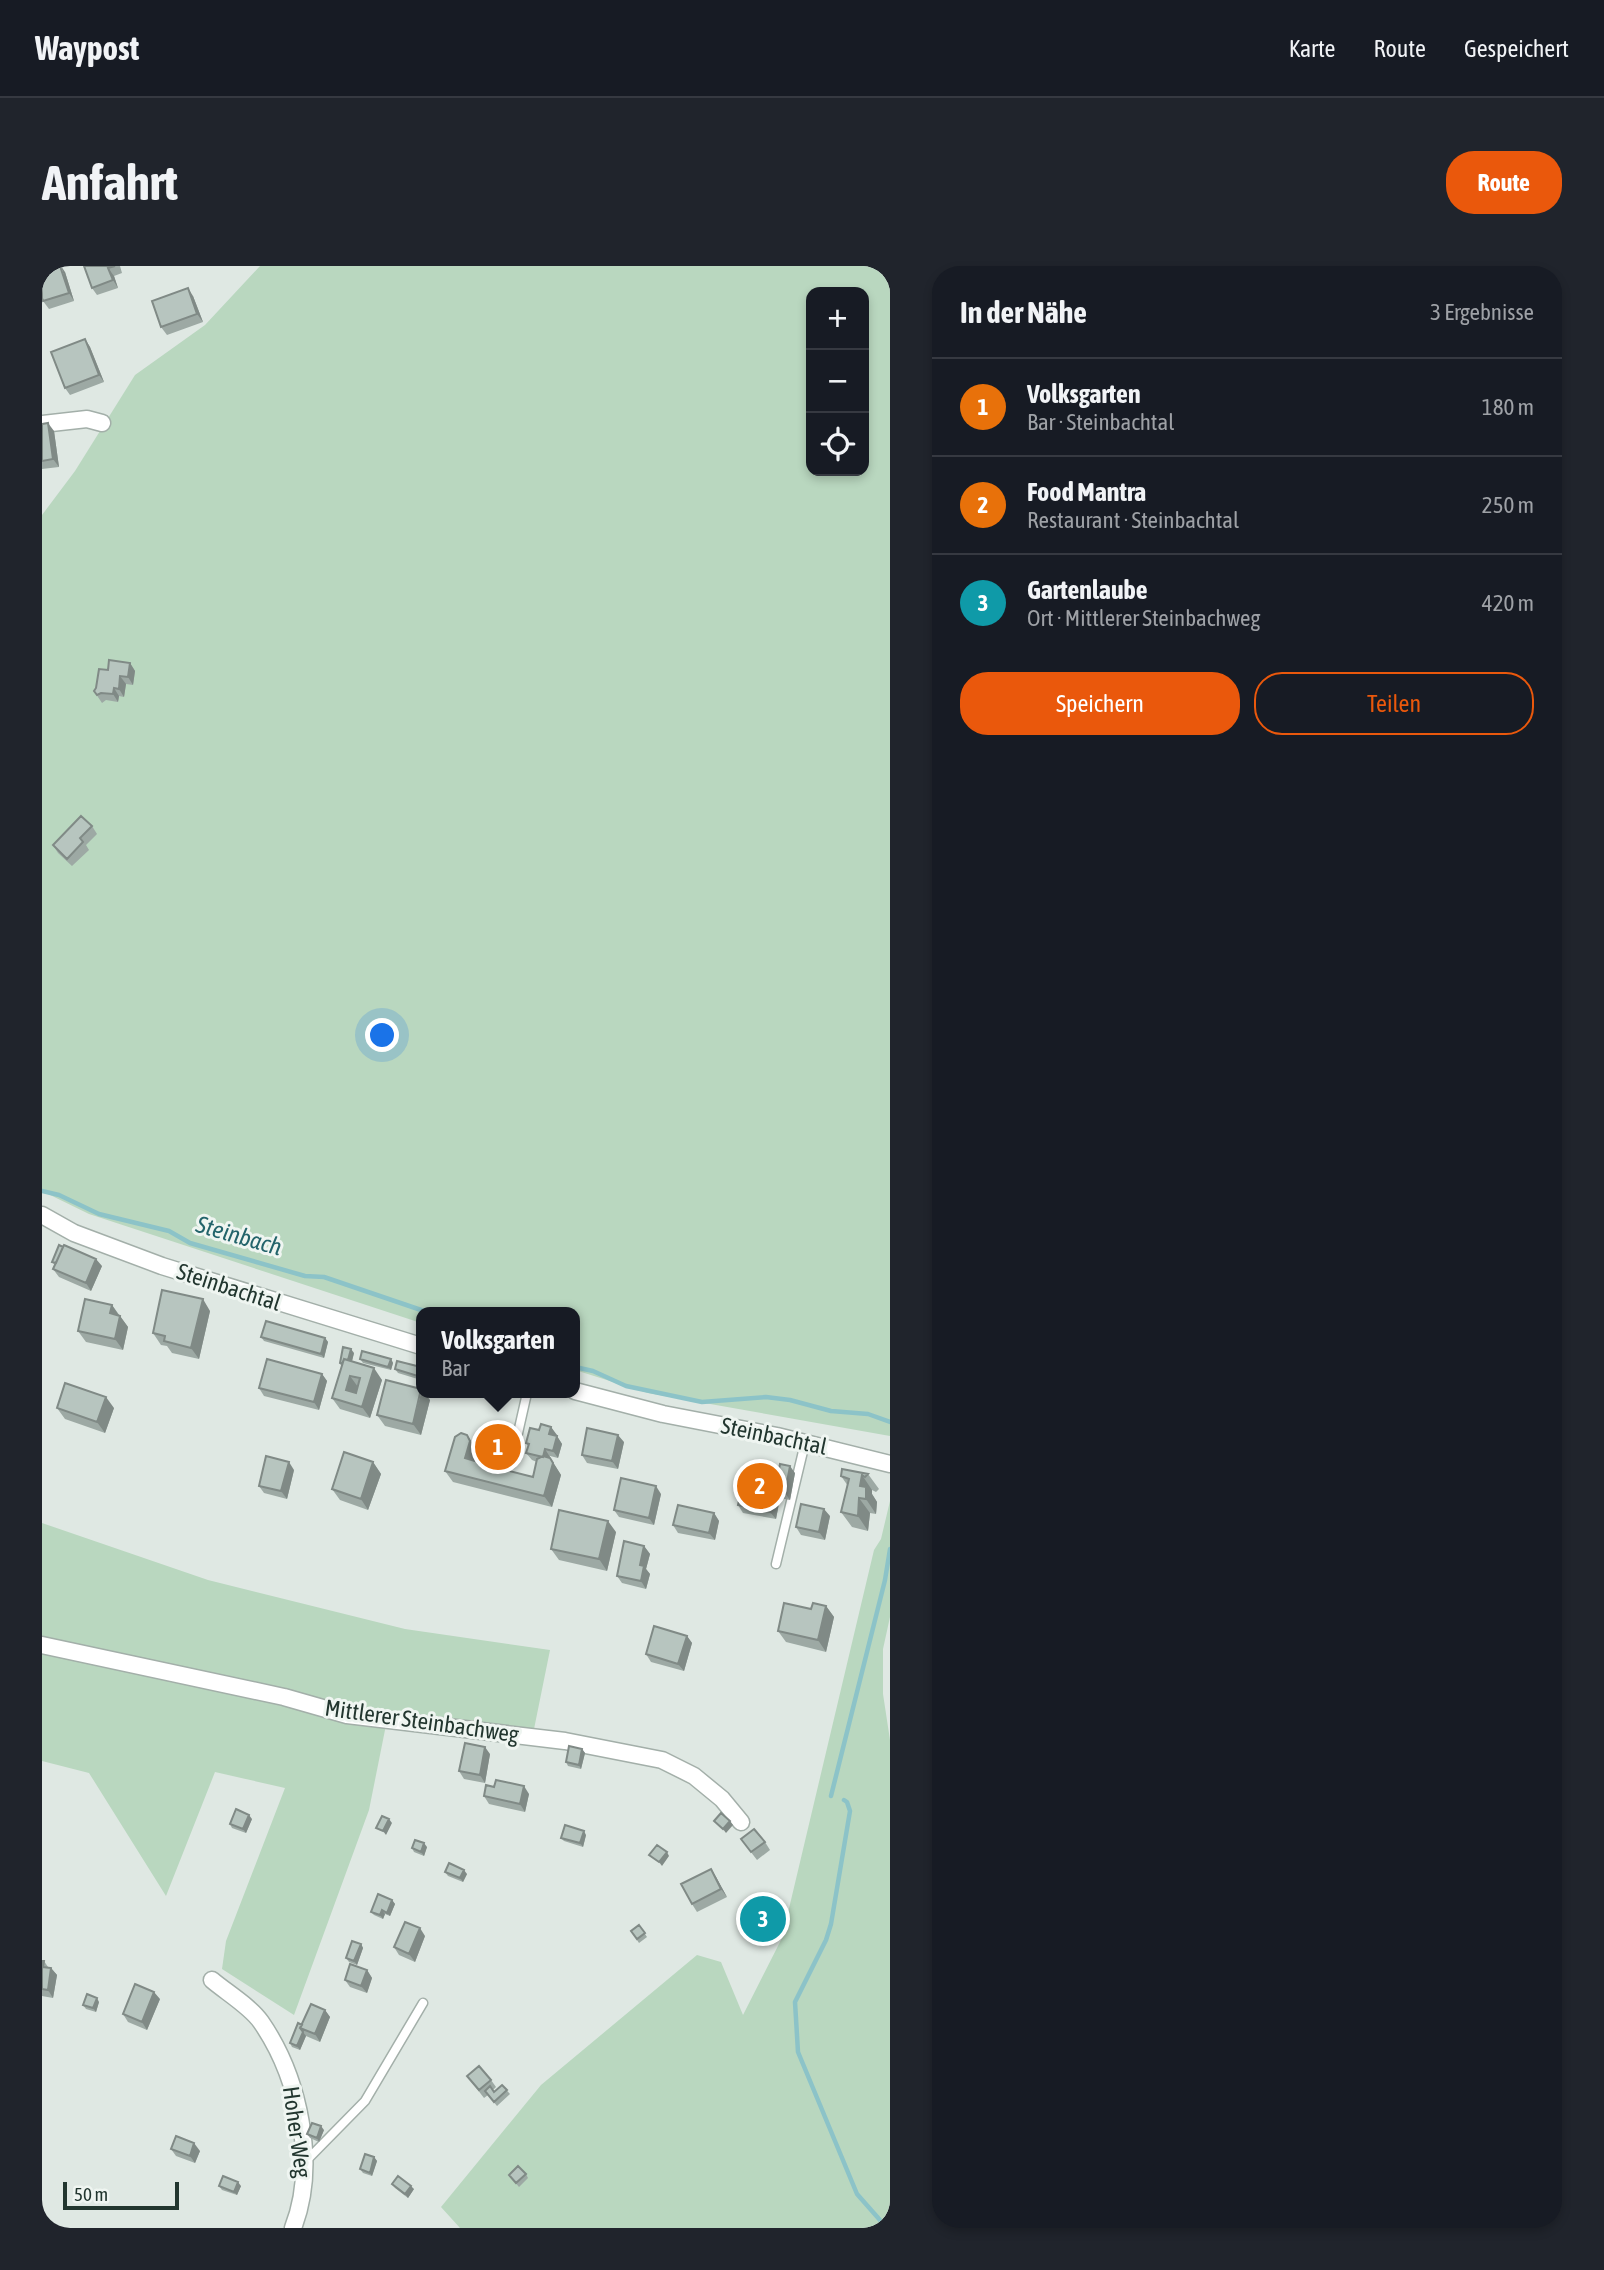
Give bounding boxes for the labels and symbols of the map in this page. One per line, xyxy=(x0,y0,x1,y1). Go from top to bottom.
your location xyxy=(365,1018,399,1052)
water label: Steinbach xyxy=(192,1210,285,1261)
street label: Steinbachtal xyxy=(174,1258,284,1316)
street label: Steinbachtal xyxy=(719,1412,829,1460)
pin: 1 xyxy=(475,1421,521,1473)
pin: 2 xyxy=(737,1460,783,1512)
street label: Mittlerer Steinbachweg xyxy=(323,1695,521,1747)
pin: 3 xyxy=(740,1893,786,1945)
street label: Hoher Weg xyxy=(278,2085,316,2179)
scale bar xyxy=(63,2179,178,2211)

